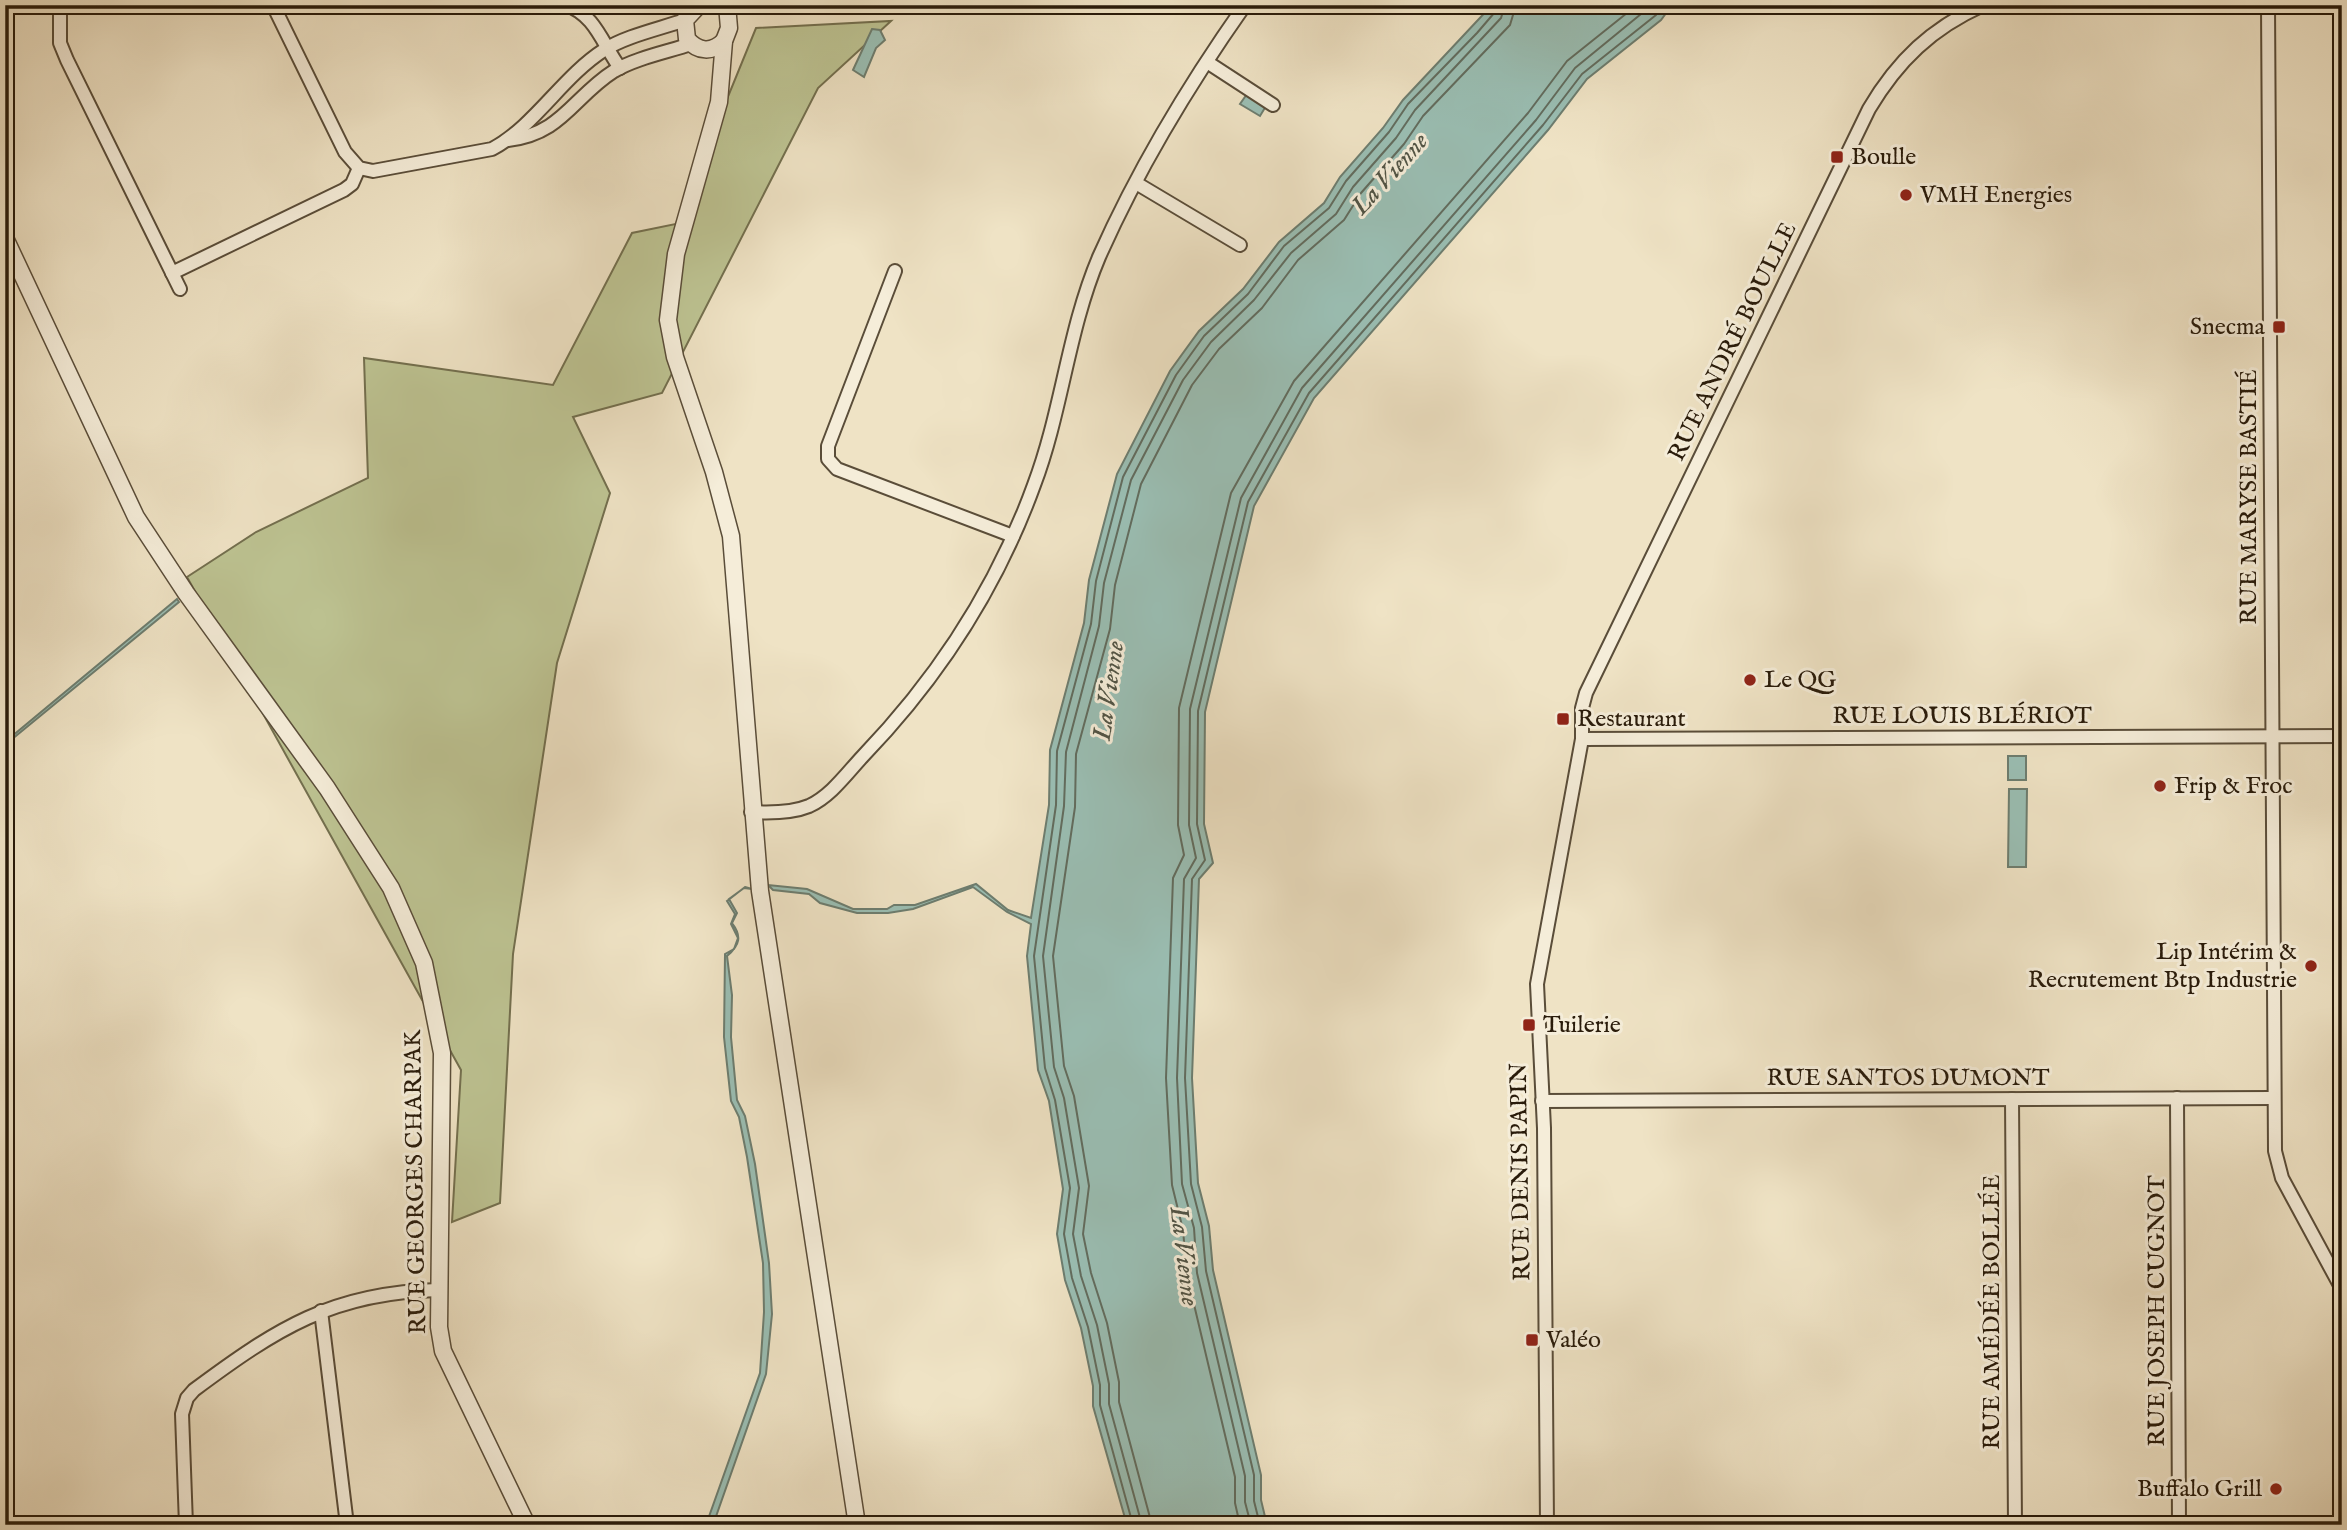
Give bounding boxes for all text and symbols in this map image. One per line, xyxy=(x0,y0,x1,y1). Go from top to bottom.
water label: La Vienne xyxy=(1344,126,1436,223)
place label: Boulle xyxy=(1851,142,1916,173)
marker: Boulle xyxy=(1829,149,1845,165)
place label: VMH Energies xyxy=(1919,180,2072,211)
marker: VMH Energies xyxy=(1898,187,1914,203)
street label: RUE ANDRÉ BOULLE xyxy=(1662,217,1804,467)
place label: Snecma xyxy=(2190,312,2266,343)
marker: Snecma xyxy=(2271,319,2287,335)
street label: RUE MARYSE BASTIÉ xyxy=(2234,369,2265,625)
water label: La Vienne xyxy=(1086,639,1132,744)
place label: Le QG xyxy=(1764,665,1836,696)
marker: Le QG xyxy=(1742,672,1758,688)
street label: RUE LOUIS BLÉRIOT xyxy=(1832,701,2092,732)
place label: Restaurant xyxy=(1577,704,1686,735)
marker: Restaurant xyxy=(1555,711,1571,727)
place label: Frip & Froc xyxy=(2174,771,2293,802)
marker: Frip & Froc xyxy=(2152,778,2168,794)
place label: Lip Intérim & Recrutement Btp Industrie xyxy=(2028,937,2297,996)
marker: Lip Intérim & Recrutement Btp Industrie xyxy=(2303,958,2319,974)
place label: Tuilerie xyxy=(1543,1010,1621,1041)
marker: Tuilerie xyxy=(1521,1017,1537,1033)
street label: RUE GEORGES CHARPAK xyxy=(398,1029,434,1335)
street label: RUE DENIS PAPIN xyxy=(1504,1062,1538,1281)
street label: RUE SANTOS DUMONT xyxy=(1766,1063,2050,1094)
street label: RUE AMÉDÉE BOLLÉE xyxy=(1977,1174,2008,1450)
street label: RUE JOSEPH CUGNOT xyxy=(2142,1175,2173,1447)
water label: La Vienne xyxy=(1161,1203,1207,1308)
place label: Valéo xyxy=(1545,1325,1601,1356)
marker: Valéo xyxy=(1524,1332,1540,1348)
place label: Buffalo Grill xyxy=(2137,1474,2262,1505)
marker: Buffalo Grill xyxy=(2268,1481,2284,1497)

